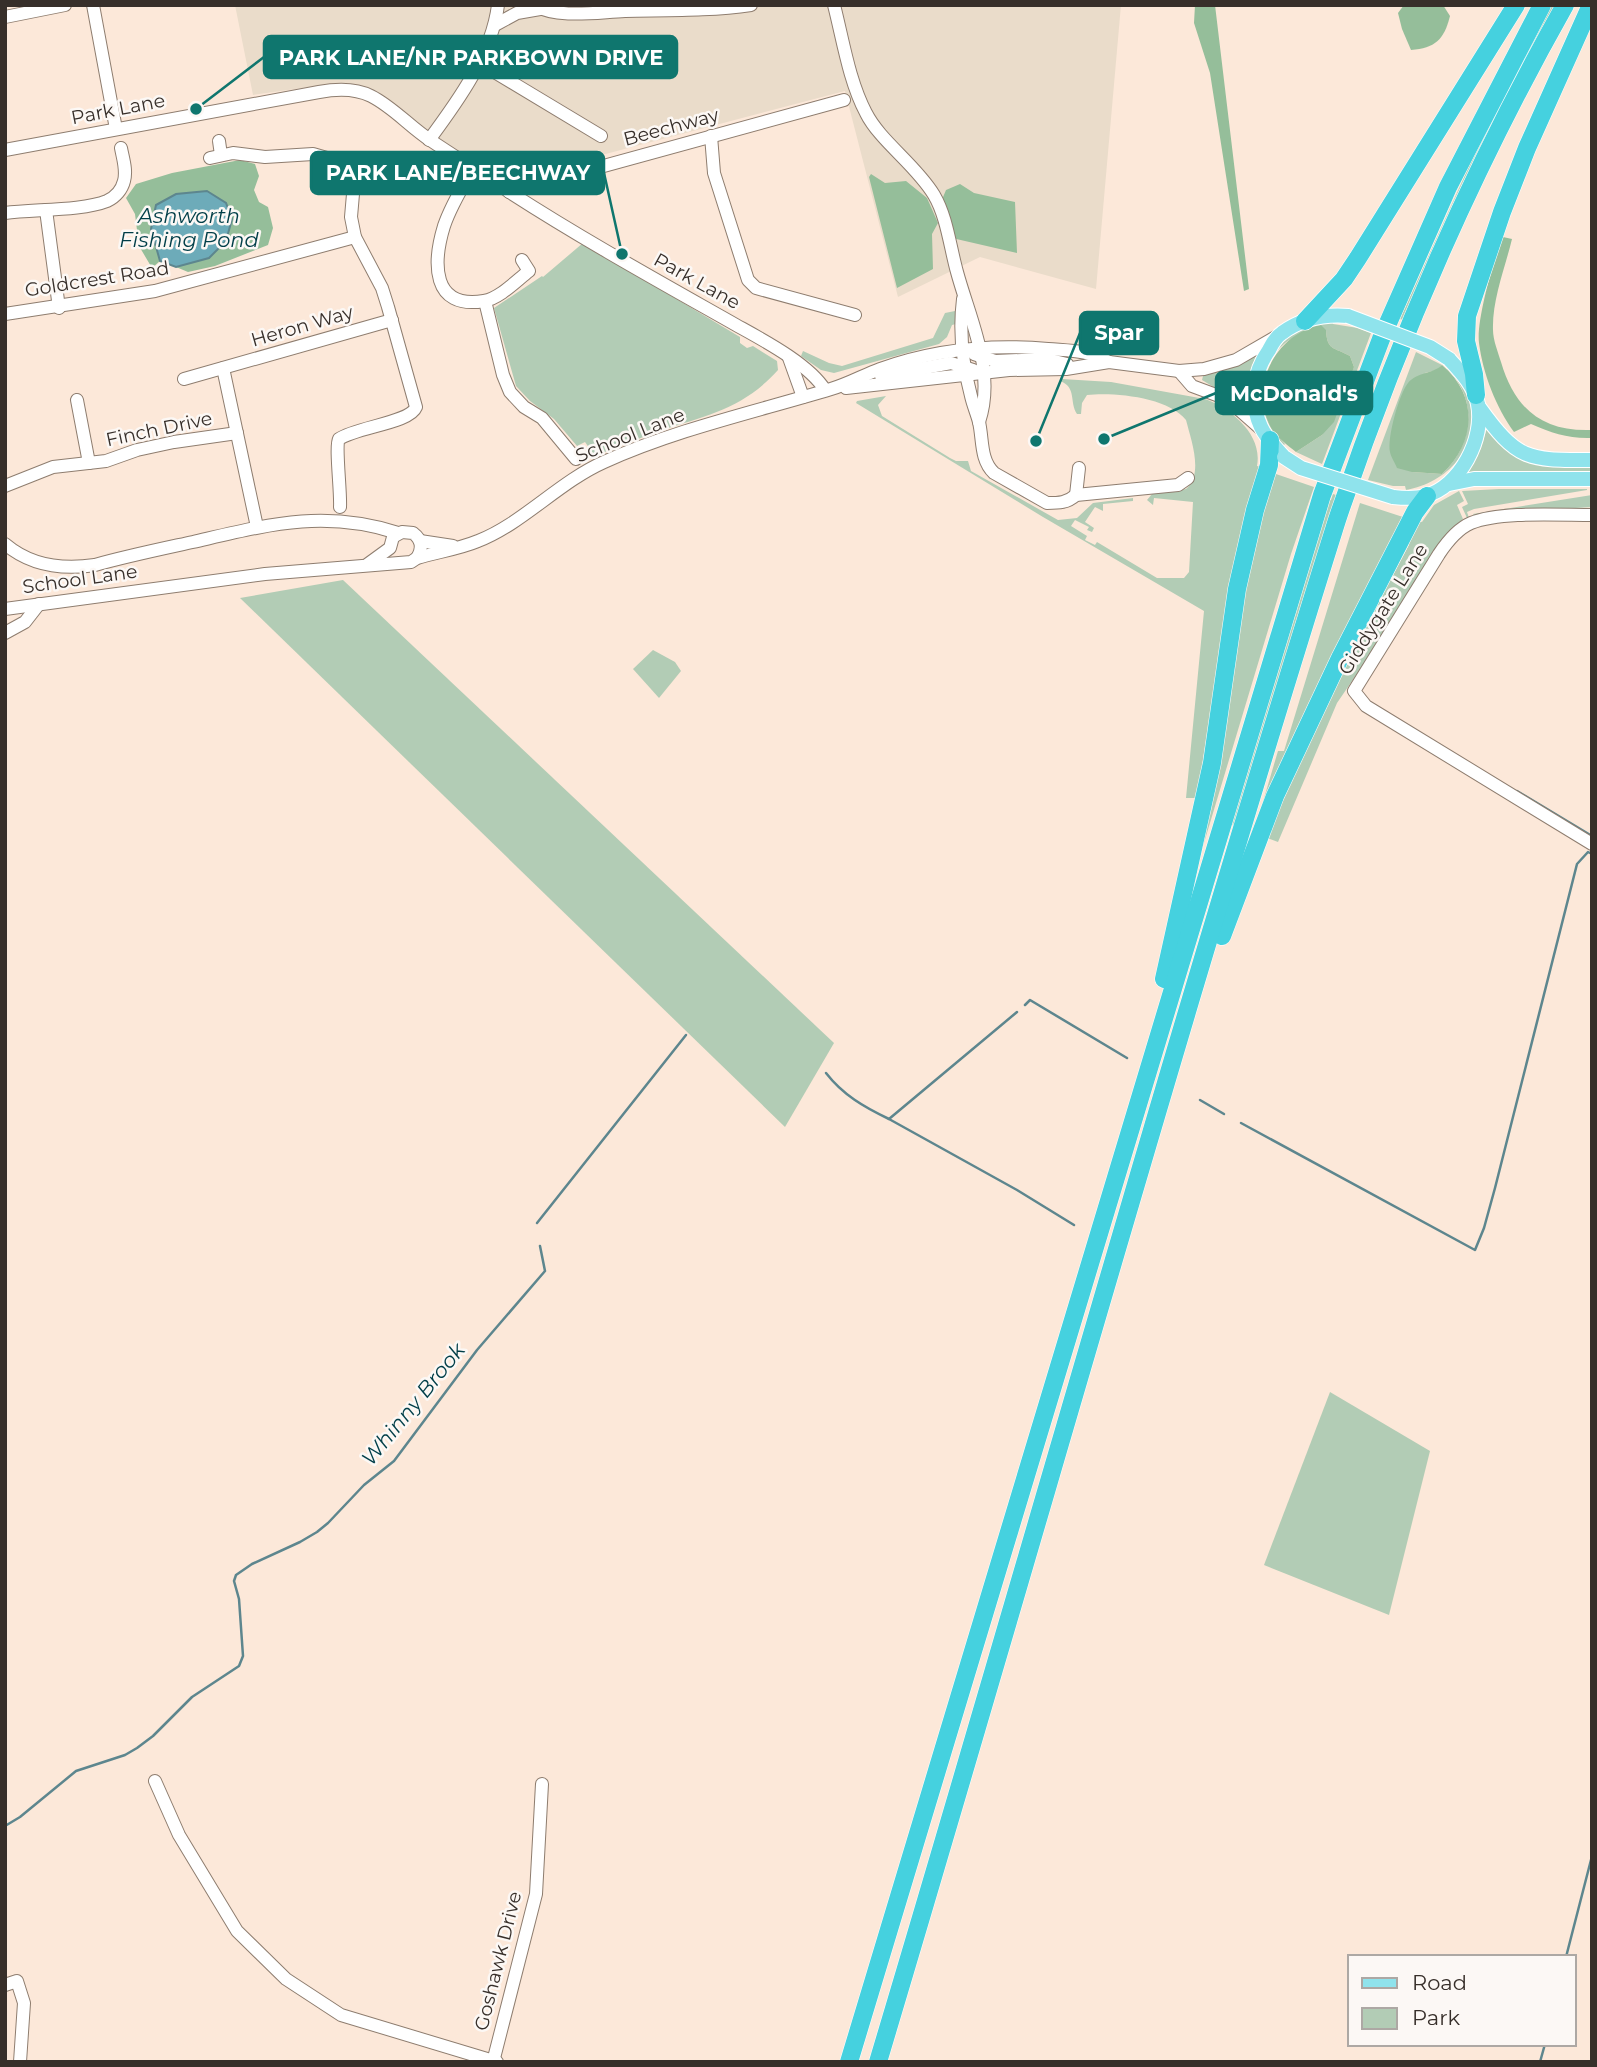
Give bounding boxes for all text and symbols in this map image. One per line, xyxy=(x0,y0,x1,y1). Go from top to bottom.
callout: PARK LANE/NR PARKBOWN DRIVE xyxy=(264,36,677,78)
text: PARK LANE/NR PARKBOWN DRIVE xyxy=(279,45,663,70)
street label: Park Lane xyxy=(69,89,167,129)
street label: Beechway xyxy=(621,103,722,151)
callout: PARK LANE/BEECHWAY xyxy=(311,152,604,194)
text: PARK LANE/BEECHWAY xyxy=(326,160,591,185)
water label: Ashworth Fishing Pond xyxy=(119,203,260,252)
street label: Park Lane xyxy=(650,248,744,314)
street label: Goldcrest Road xyxy=(23,256,171,302)
street label: Heron Way xyxy=(248,300,356,352)
callout: Spar xyxy=(1080,312,1158,354)
text: Spar xyxy=(1094,320,1144,345)
callout: McDonald's xyxy=(1216,372,1372,414)
text: McDonald's xyxy=(1230,381,1358,406)
street label: School Lane xyxy=(572,403,688,467)
street label: Finch Drive xyxy=(104,407,214,451)
street label: Giddygate Lane xyxy=(1333,539,1433,679)
street label: School Lane xyxy=(21,560,139,598)
water label: Whinny Brook xyxy=(356,1337,471,1470)
street label: Goshawk Drive xyxy=(470,1889,526,2033)
legend xyxy=(1348,1955,1576,2046)
text: Road xyxy=(1412,1970,1467,1995)
text: Park xyxy=(1412,2005,1460,2030)

